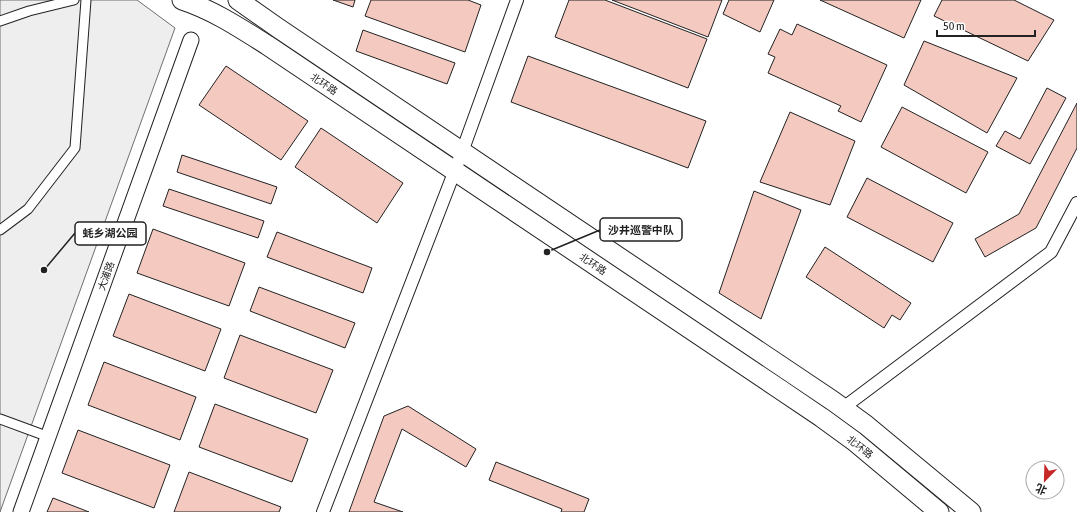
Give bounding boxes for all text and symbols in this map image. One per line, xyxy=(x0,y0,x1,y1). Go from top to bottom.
scale bar xyxy=(937,12,1035,38)
text: 50 m xyxy=(943,19,965,33)
street label: 北环路 xyxy=(308,71,340,97)
callout: 沙井巡警中队 xyxy=(600,218,682,241)
callout: 蚝乡湖公园 xyxy=(75,222,146,245)
text: 沙井巡警中队 xyxy=(608,224,674,236)
text: 蚝乡湖公园 xyxy=(83,227,138,239)
street label: 北环路 xyxy=(577,251,609,277)
street label: 大浦路 xyxy=(96,260,116,292)
street label: 北环路 xyxy=(845,433,875,461)
north arrow xyxy=(1025,460,1065,500)
text: 北 xyxy=(1034,482,1048,497)

